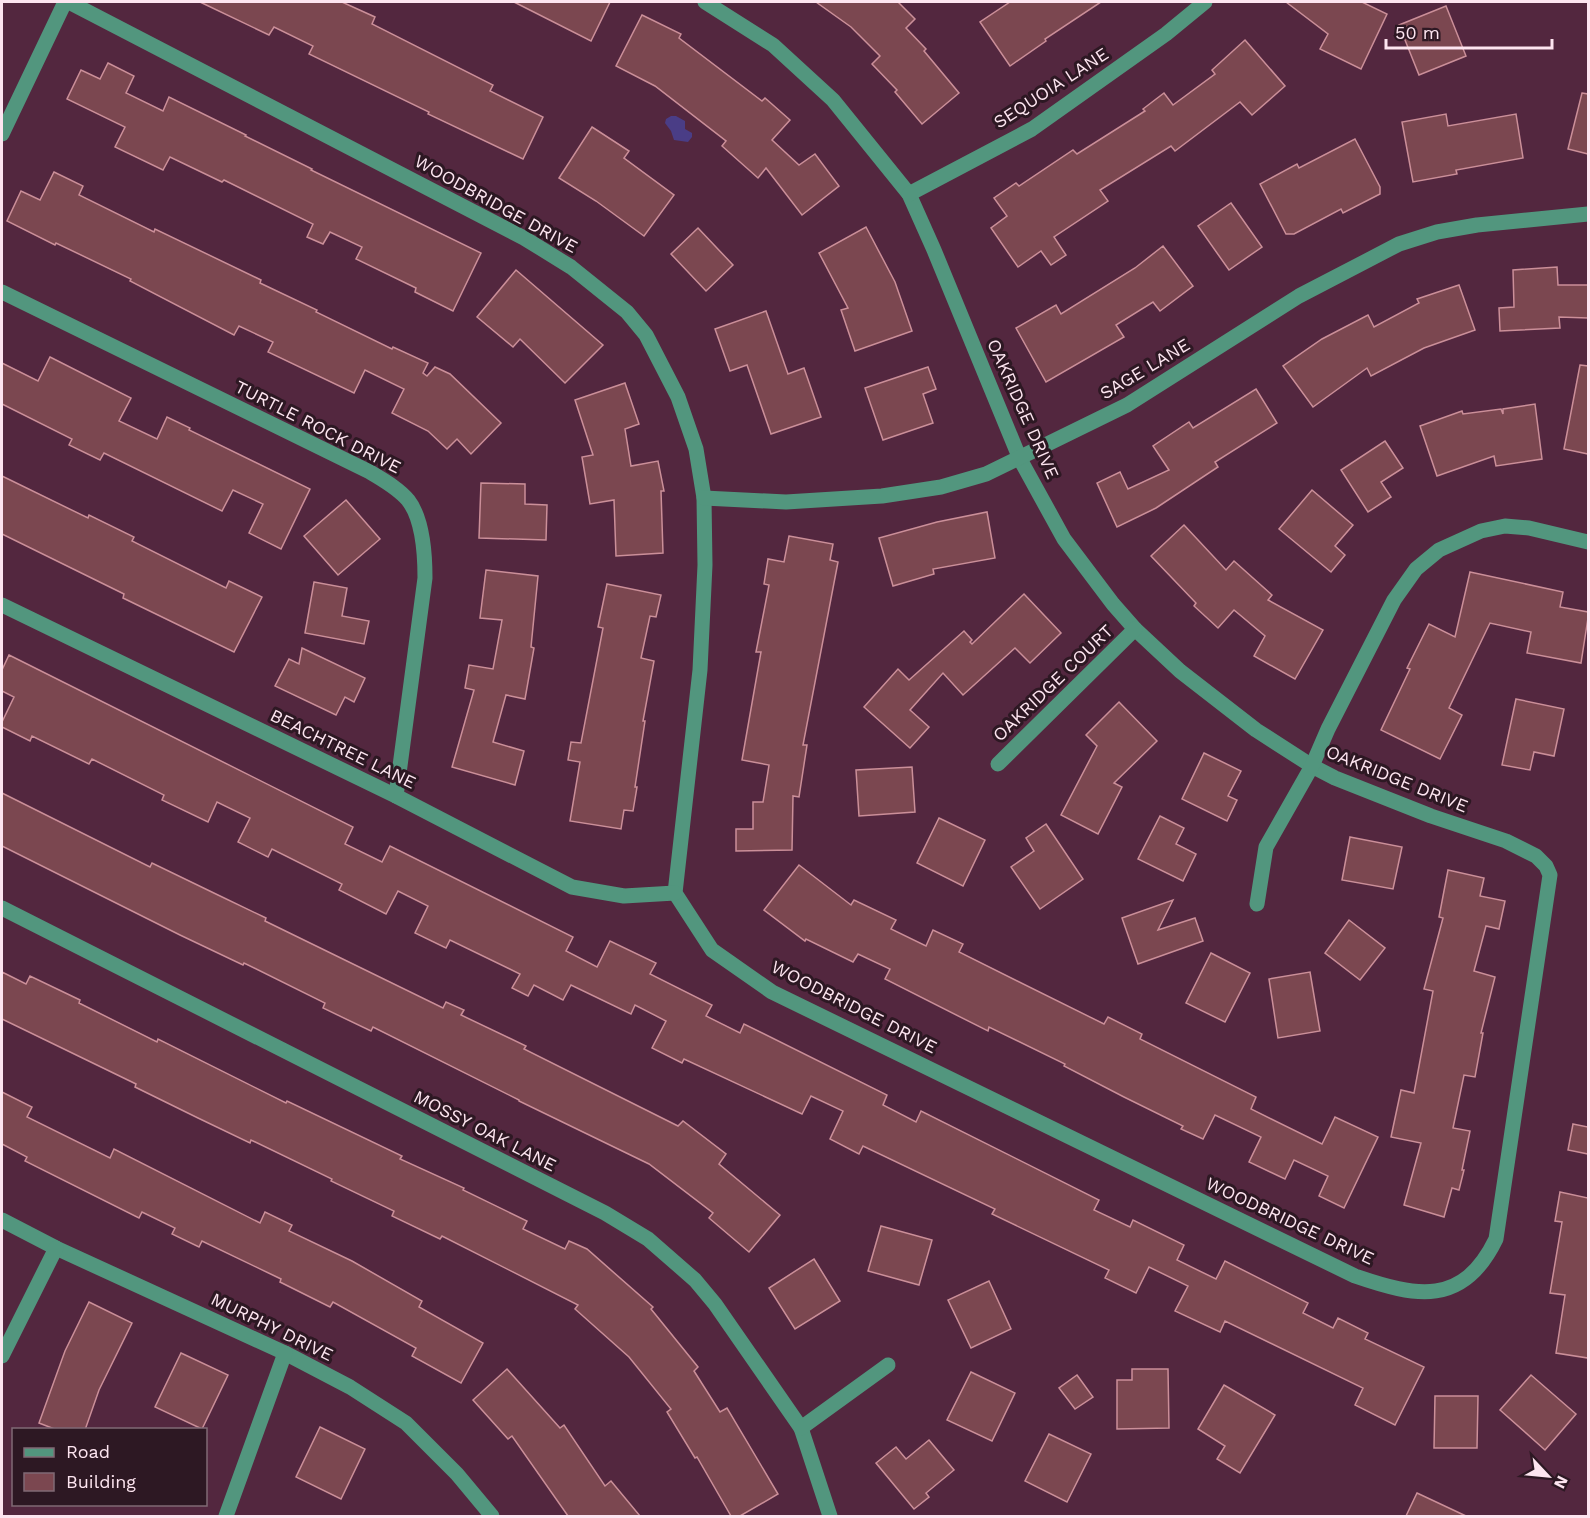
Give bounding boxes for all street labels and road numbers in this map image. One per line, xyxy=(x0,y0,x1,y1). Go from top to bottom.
street label: SEQUOIA LANE xyxy=(989,43,1112,132)
street label: WOODBRIDGE DRIVE xyxy=(411,150,581,257)
street label: SAGE LANE xyxy=(1096,334,1193,404)
street label: OAKRIDGE DRIVE xyxy=(983,336,1064,482)
street label: TURTLE ROCK DRIVE xyxy=(232,376,405,478)
street label: OAKRIDGE COURT xyxy=(988,620,1117,745)
street label: BEACHTREE LANE xyxy=(267,704,420,793)
street label: OAKRIDGE DRIVE xyxy=(1323,740,1471,817)
street label: WOODBRIDGE DRIVE xyxy=(768,956,941,1057)
street label: MOSSY OAK LANE xyxy=(410,1085,560,1176)
street label: WOODBRIDGE DRIVE xyxy=(1203,1172,1378,1269)
street label: MURPHY DRIVE xyxy=(208,1288,337,1365)

